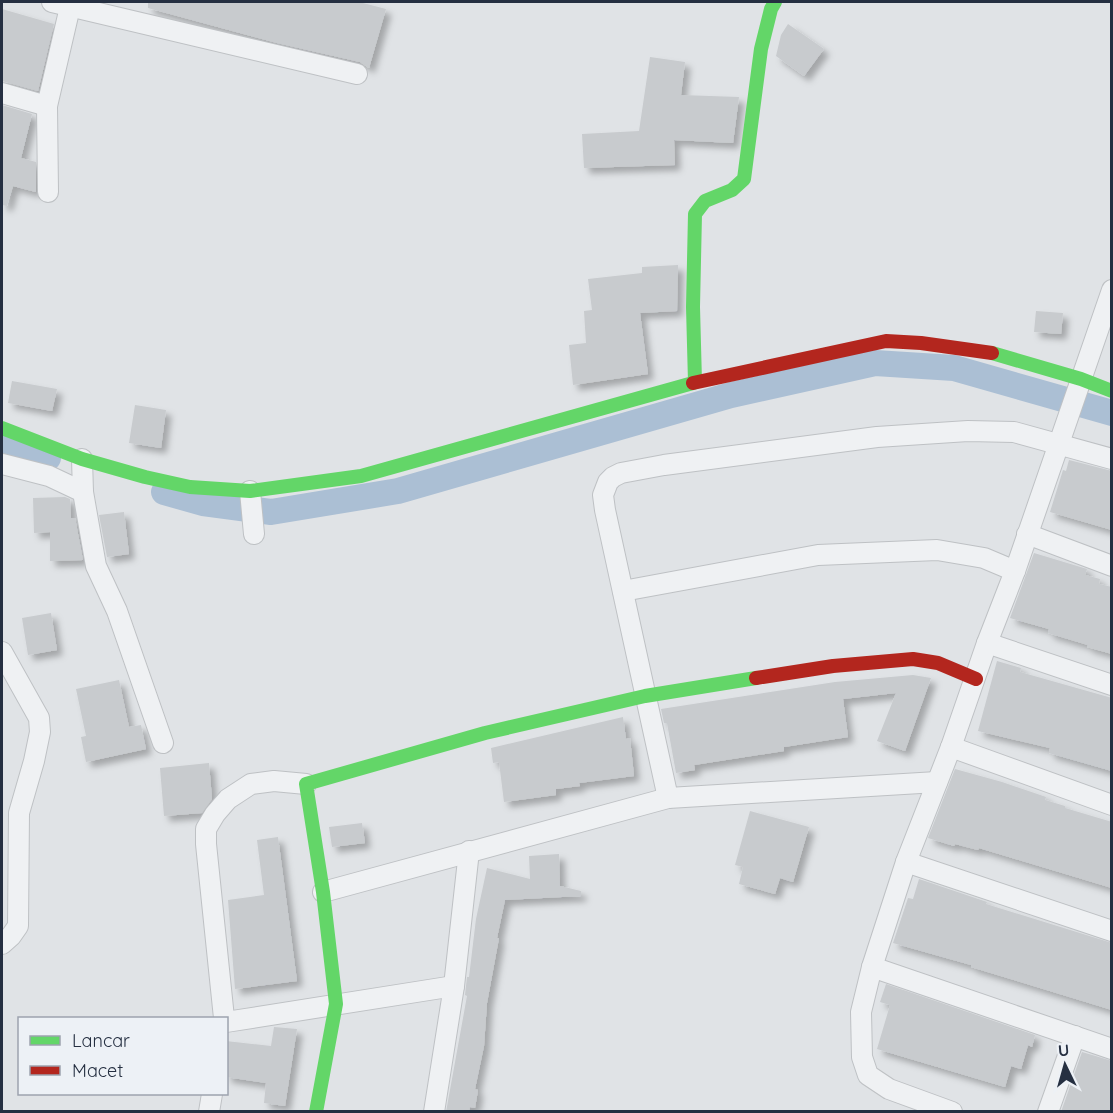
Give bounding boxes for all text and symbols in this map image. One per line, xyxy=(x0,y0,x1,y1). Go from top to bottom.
legend xyxy=(18,1017,228,1095)
text: Lancar xyxy=(72,1029,130,1052)
north arrow xyxy=(1035,1035,1095,1095)
text: U xyxy=(1057,1040,1070,1061)
text: Macet xyxy=(72,1059,123,1082)

